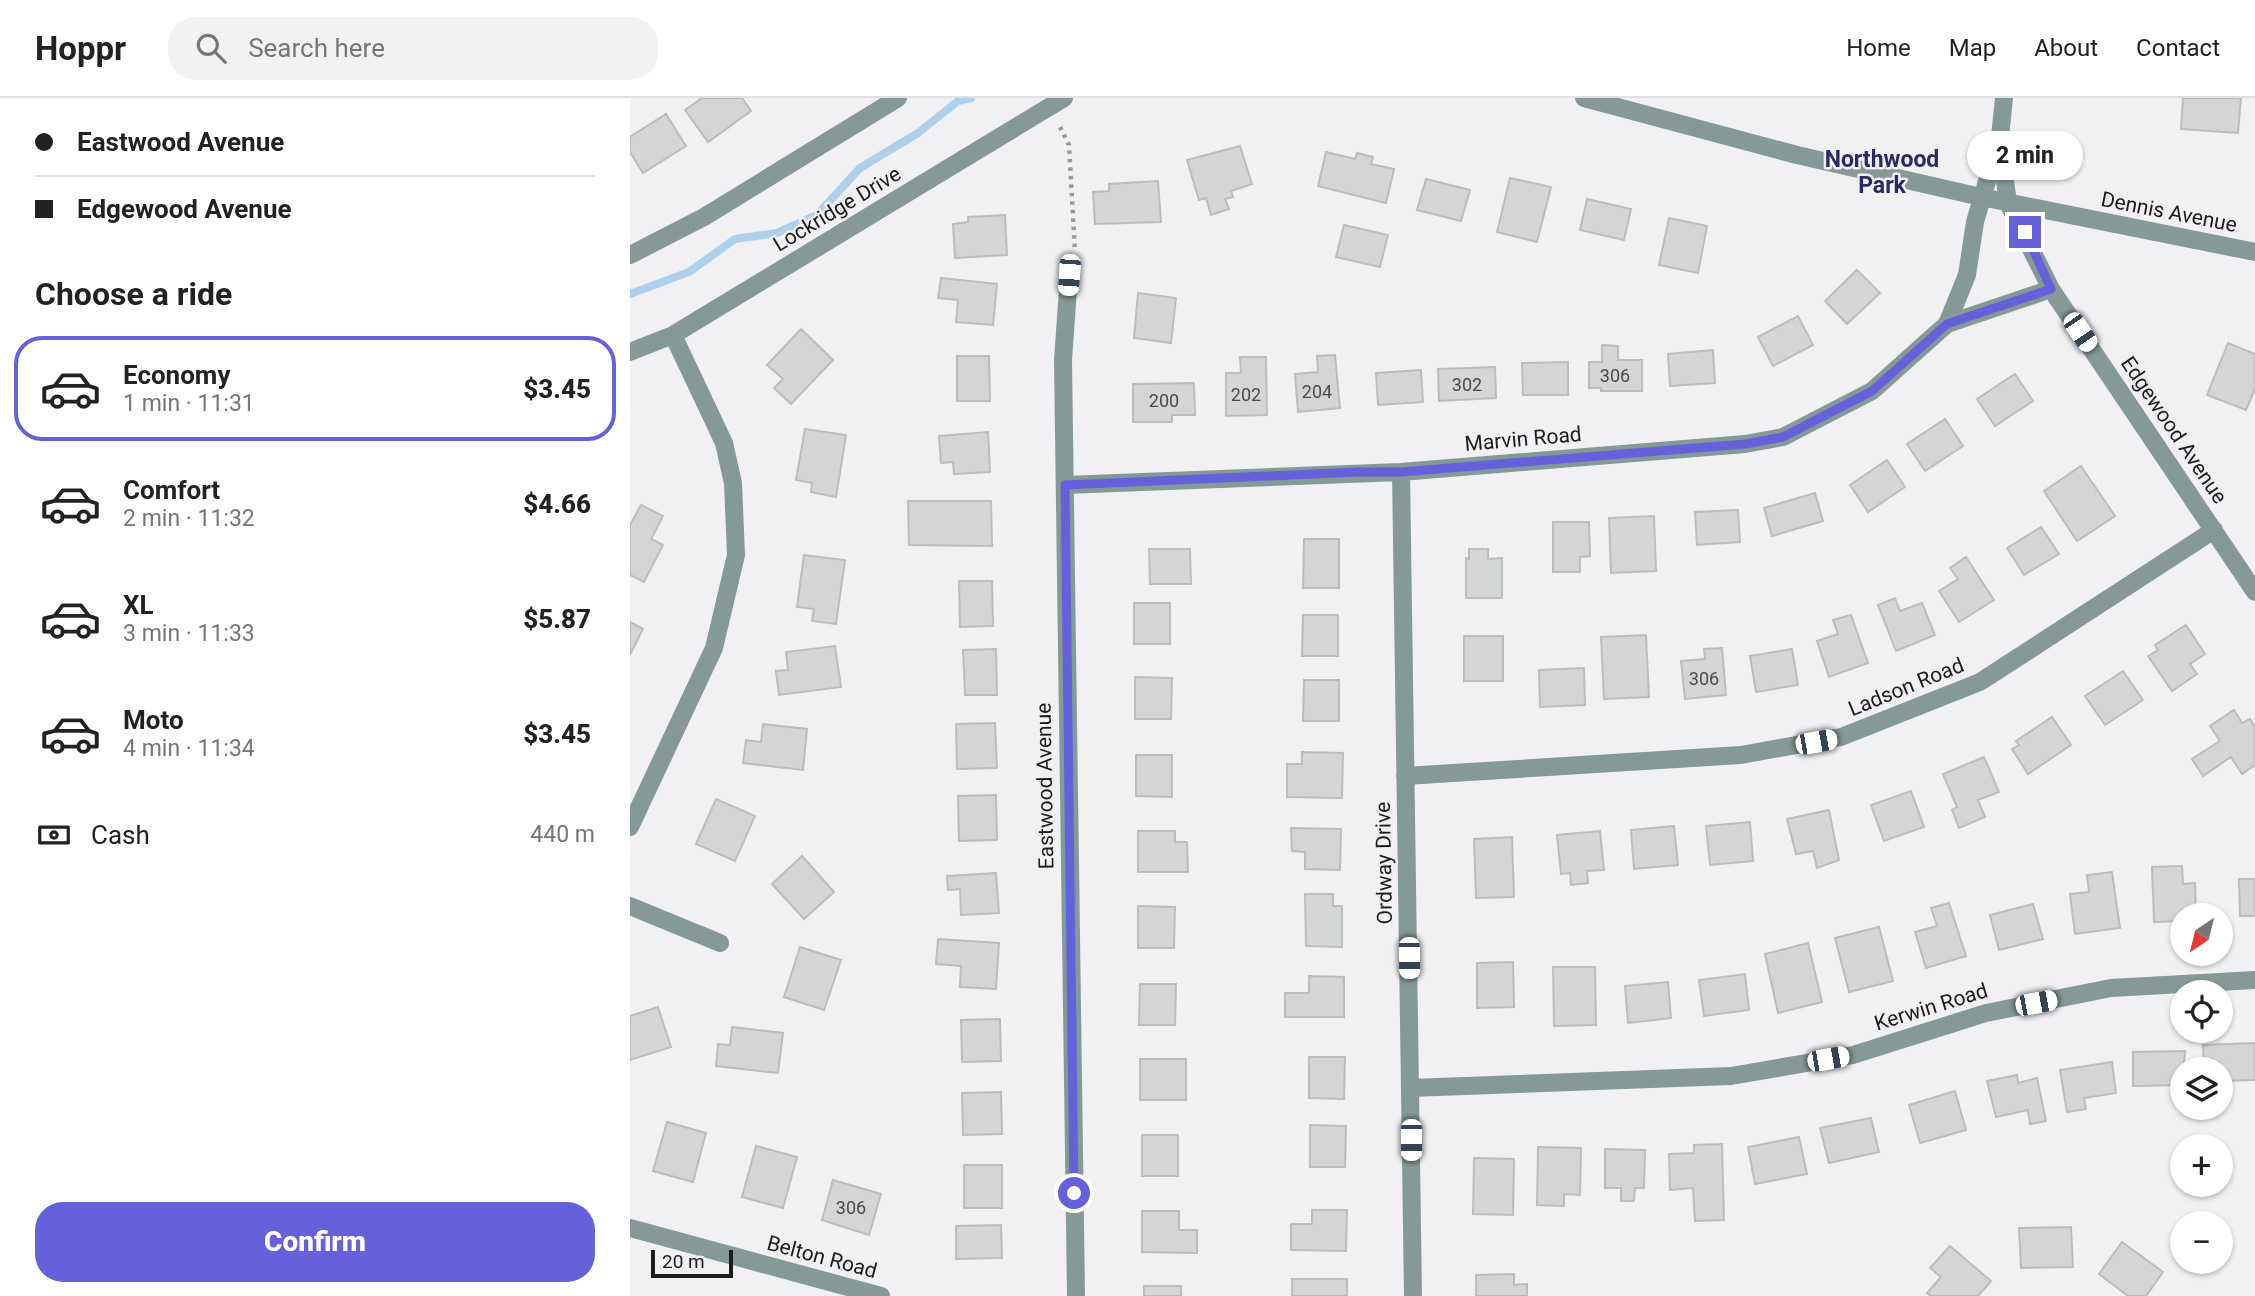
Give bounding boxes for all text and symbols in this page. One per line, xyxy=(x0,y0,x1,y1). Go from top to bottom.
search box xyxy=(168,17,658,80)
text: Hoppr xyxy=(35,29,126,68)
icon: search xyxy=(192,29,230,67)
text: Search here xyxy=(248,33,385,63)
text: Home xyxy=(1846,34,1911,62)
text: Map xyxy=(1949,34,1996,62)
text: About xyxy=(2034,34,2098,62)
text: Contact xyxy=(2136,34,2220,62)
text: Eastwood Avenue xyxy=(77,127,284,157)
callout: 2 min xyxy=(1967,130,2083,180)
text: 2 min xyxy=(1996,142,2054,169)
district label: Northwood Park xyxy=(1825,146,1939,199)
street label: Lockridge Drive xyxy=(769,162,905,256)
street label: Dennis Avenue xyxy=(2099,187,2239,237)
text: Edgewood Avenue xyxy=(77,194,292,224)
route end xyxy=(2009,216,2041,248)
car xyxy=(1058,253,1081,297)
text: Choose a ride xyxy=(35,275,232,313)
car xyxy=(2060,309,2101,355)
street label: Edgewood Avenue xyxy=(2116,352,2232,508)
icon: car xyxy=(39,357,102,420)
text: Economy xyxy=(123,360,230,390)
house number: 306 xyxy=(1600,365,1630,386)
text: $3.45 xyxy=(523,374,591,404)
house number: 302 xyxy=(1452,374,1482,395)
house number: 204 xyxy=(1302,381,1332,402)
house number: 202 xyxy=(1231,384,1261,405)
text: 1 min · 11:31 xyxy=(123,390,255,417)
house number: 200 xyxy=(1149,390,1179,411)
street label: Marvin Road xyxy=(1464,422,1582,456)
icon: car xyxy=(39,472,102,535)
text: Comfort xyxy=(123,475,220,505)
text: $4.66 xyxy=(523,489,591,519)
text: 2 min · 11:32 xyxy=(123,505,255,532)
icon: car xyxy=(39,587,102,650)
text: XL xyxy=(123,590,154,620)
text: $5.87 xyxy=(523,604,591,634)
text: 3 min · 11:33 xyxy=(123,620,255,647)
street label: Ladson Road xyxy=(1845,653,1967,721)
house number: 306 xyxy=(1689,668,1719,689)
icon: car xyxy=(39,702,102,765)
street label: Eastwood Avenue xyxy=(1032,703,1058,869)
text: Moto xyxy=(123,705,184,735)
text: $3.45 xyxy=(523,719,591,749)
car xyxy=(1794,728,1839,756)
text: 4 min · 11:34 xyxy=(123,735,255,762)
street label: Ordway Drive xyxy=(1371,802,1397,924)
icon: cash xyxy=(35,816,73,854)
text: Cash xyxy=(91,820,150,850)
text: 440 m xyxy=(530,821,595,848)
north arrow xyxy=(2170,903,2233,966)
map controls xyxy=(2170,903,2233,1274)
car xyxy=(1399,937,1420,979)
street label: Kerwin Road xyxy=(1871,978,1991,1036)
button: locate xyxy=(2170,980,2233,1043)
car xyxy=(2014,989,2059,1017)
car xyxy=(1806,1045,1851,1073)
button: layers xyxy=(2170,1057,2233,1120)
car xyxy=(1401,1119,1422,1161)
button: + xyxy=(2170,1134,2233,1197)
route start xyxy=(1058,1177,1090,1209)
house number: 306 xyxy=(836,1197,866,1218)
button: Confirm xyxy=(35,1202,595,1282)
button: − xyxy=(2170,1211,2233,1274)
street label: Belton Road xyxy=(764,1231,880,1283)
scale bar xyxy=(651,1247,733,1279)
text: 20 m xyxy=(662,1250,705,1273)

